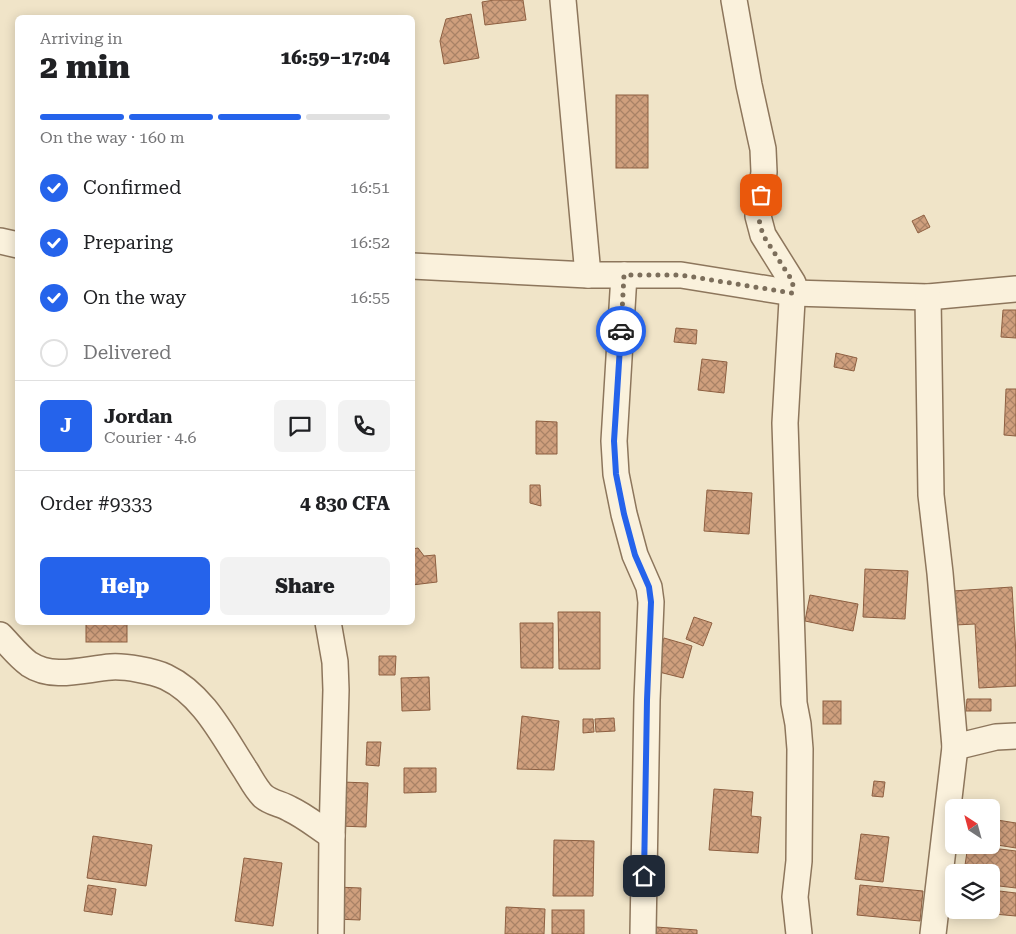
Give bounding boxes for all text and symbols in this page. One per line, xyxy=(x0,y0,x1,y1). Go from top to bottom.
text: Arriving in xyxy=(40,29,123,48)
text: 16:59–17:04 xyxy=(281,46,390,69)
text: 2 min xyxy=(40,48,130,86)
text: On the way · 160 m xyxy=(40,128,185,147)
icon: check xyxy=(40,174,68,202)
pin xyxy=(740,174,782,216)
text: Confirmed xyxy=(83,176,181,199)
text: 16:51 xyxy=(350,178,390,197)
icon: bag xyxy=(747,181,775,209)
icon: check xyxy=(40,229,68,257)
text: Preparing xyxy=(83,231,173,254)
text: 16:52 xyxy=(350,233,390,252)
icon: check xyxy=(40,284,68,312)
text: On the way xyxy=(83,286,186,309)
text: 16:55 xyxy=(350,288,390,307)
courier xyxy=(596,306,646,356)
icon: car xyxy=(607,317,635,345)
text: Delivered xyxy=(83,341,171,364)
button: chat xyxy=(274,400,326,452)
button: phone xyxy=(338,400,390,452)
text: Jordan xyxy=(104,405,173,428)
text: J xyxy=(60,414,72,437)
text: Courier · 4.6 xyxy=(104,428,197,447)
text: Order #9333 xyxy=(40,492,152,515)
text: 4 830 CFA xyxy=(300,492,390,515)
button: Help xyxy=(40,557,210,615)
button: Share xyxy=(220,557,390,615)
north arrow xyxy=(945,799,1000,854)
map controls xyxy=(945,799,1000,919)
pin xyxy=(623,855,665,897)
icon: home xyxy=(630,862,658,890)
button: layers xyxy=(945,864,1000,919)

